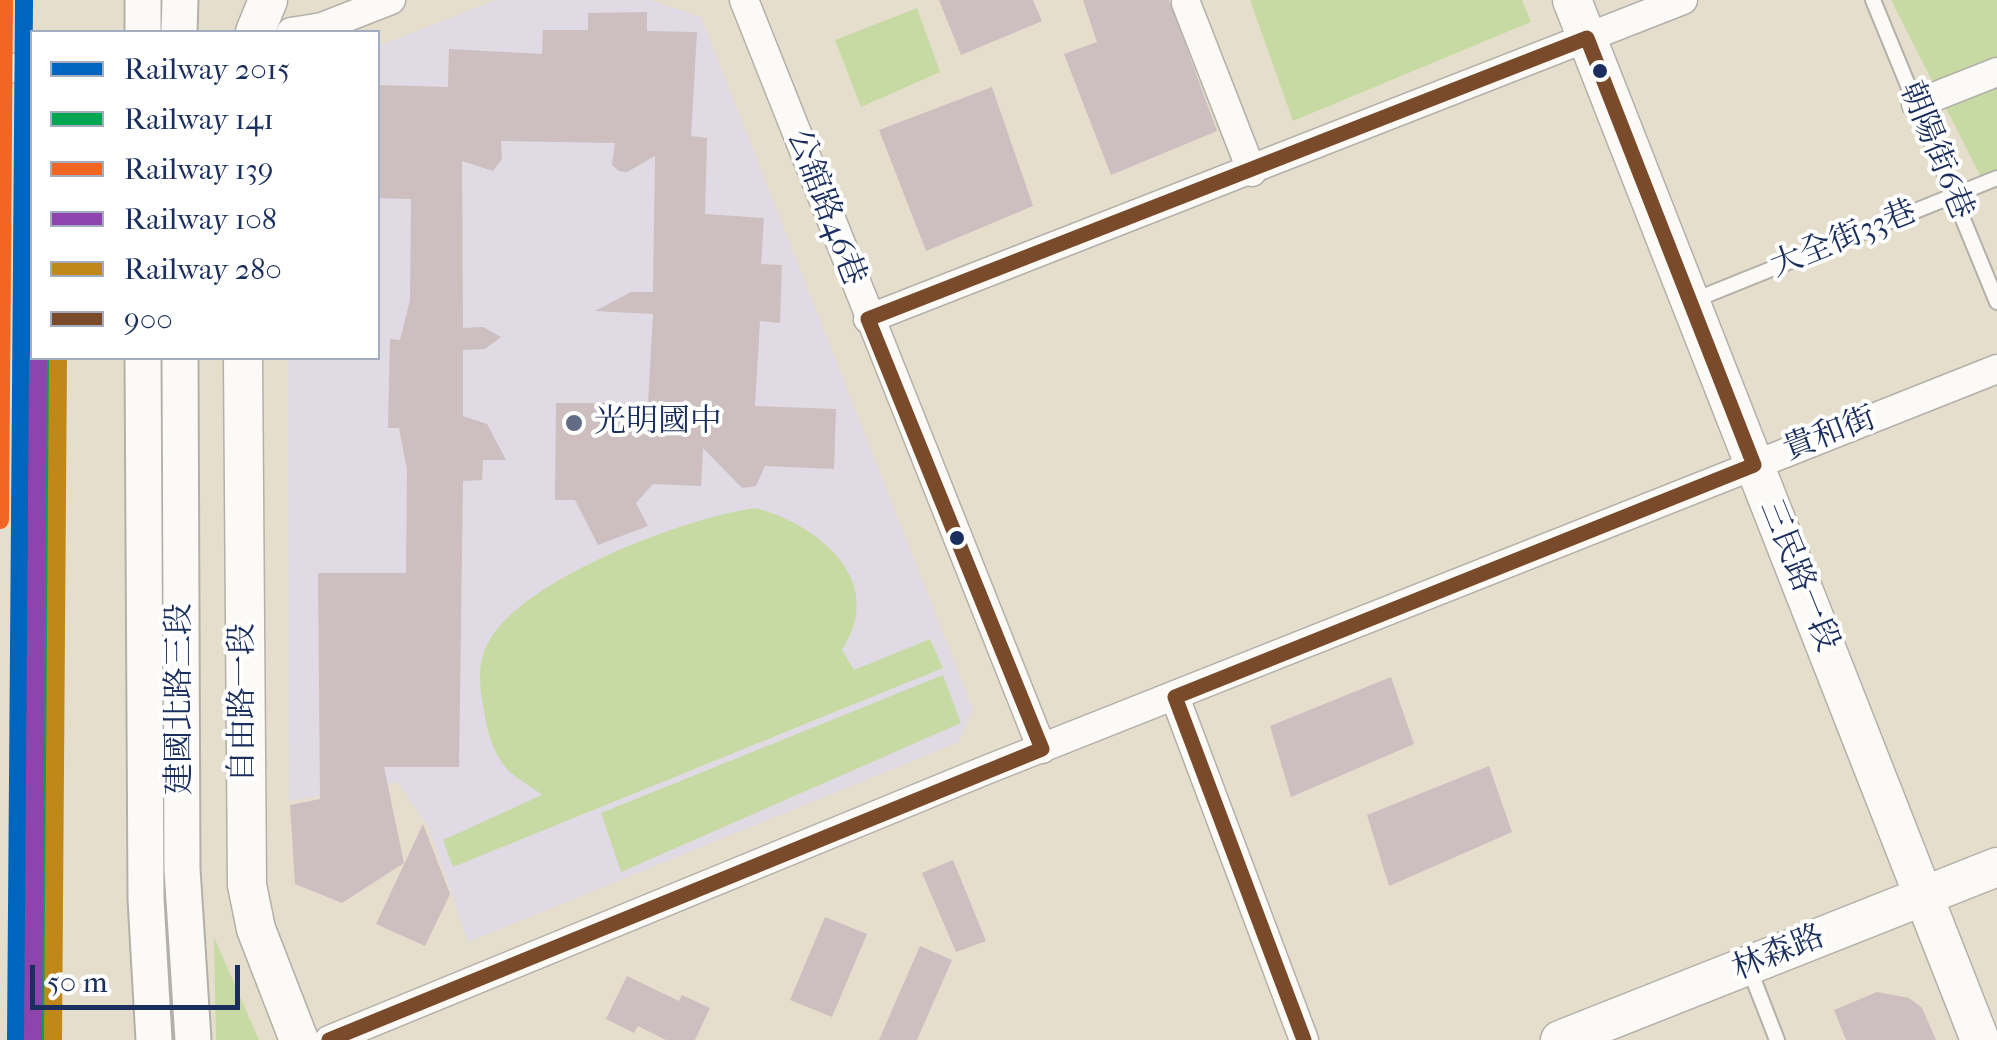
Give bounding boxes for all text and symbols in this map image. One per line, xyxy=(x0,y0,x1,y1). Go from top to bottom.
legend xyxy=(30,30,380,360)
text: Railway 2015 xyxy=(124,52,290,87)
unlabelled marker xyxy=(1590,61,1610,81)
street label: 朝陽街6巷 xyxy=(1890,76,1980,226)
text: Railway 141 xyxy=(124,102,274,137)
street label: 公舘路46巷 xyxy=(778,124,872,292)
text: Railway 139 xyxy=(124,152,274,187)
street label: 大全街33巷 xyxy=(1765,193,1923,287)
text: Railway 108 xyxy=(124,202,277,237)
text: Railway 280 xyxy=(124,252,282,287)
text: 900 xyxy=(124,302,173,337)
street label: 貴和街 xyxy=(1778,400,1882,470)
place label: 光明國中 xyxy=(594,404,722,442)
marker: 光明國中 xyxy=(563,412,585,434)
street label: 三民路一段 xyxy=(1750,495,1846,657)
unlabelled marker xyxy=(947,528,967,548)
street label: 建國北路三段 xyxy=(162,603,200,795)
street label: 自由路一段 xyxy=(225,623,263,783)
street label: 林森路 xyxy=(1727,918,1831,990)
scale bar xyxy=(35,945,245,1007)
text: 50 m xyxy=(47,965,108,1000)

